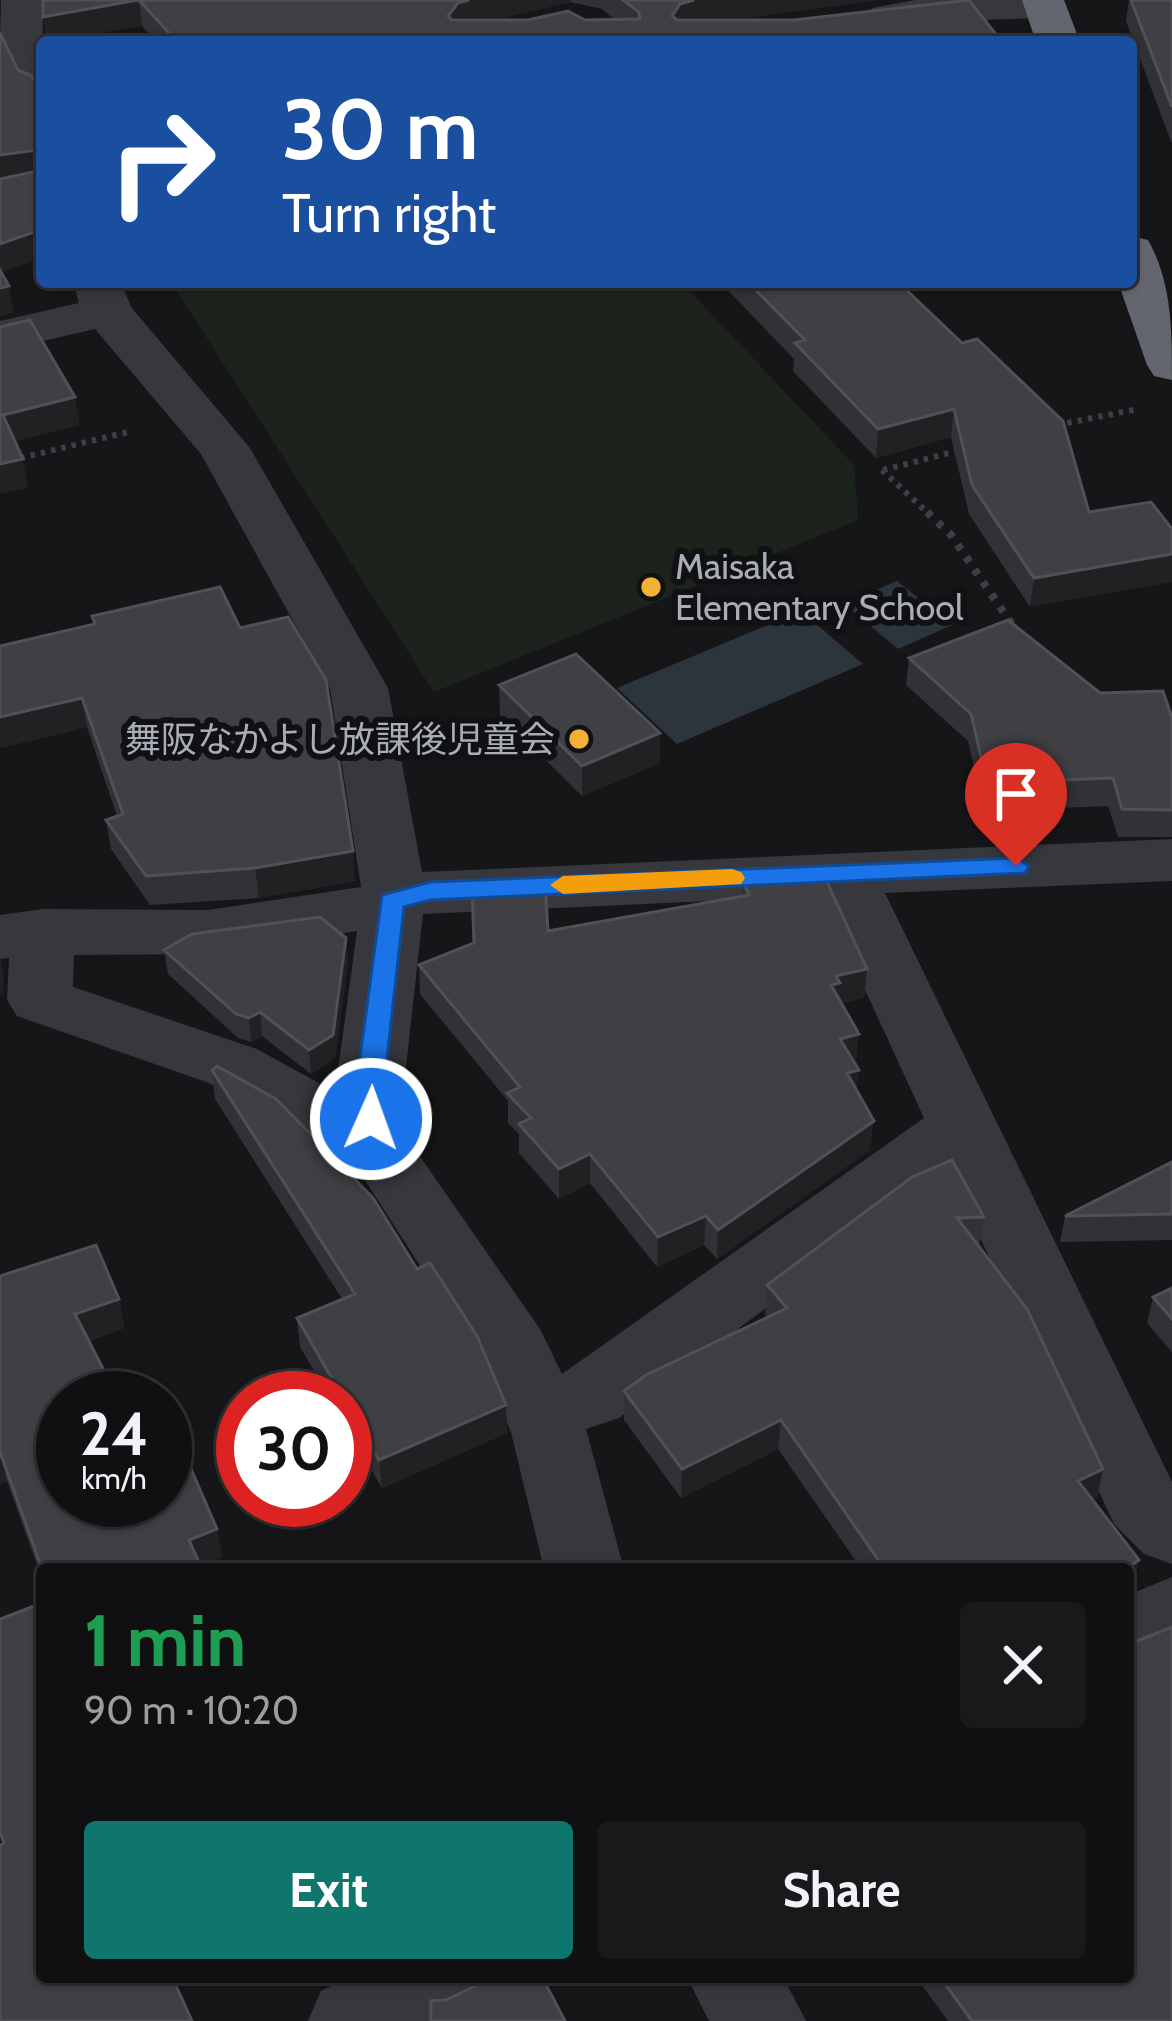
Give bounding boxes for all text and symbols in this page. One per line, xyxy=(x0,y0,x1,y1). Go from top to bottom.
text: 30 m xyxy=(282,78,478,180)
icon: right xyxy=(84,84,240,240)
text: Turn right xyxy=(282,180,496,246)
place label: Maisaka Elementary School xyxy=(675,544,964,629)
marker: Maisaka Elementary School xyxy=(638,574,664,600)
place label: 舞阪なかよし放課後児童会 xyxy=(125,717,555,761)
marker: 舞阪なかよし放課後児童会 xyxy=(566,726,592,752)
pin xyxy=(965,743,1067,866)
icon: arrive xyxy=(983,761,1049,827)
position arrow xyxy=(308,1056,434,1182)
speed limit sign: 30 xyxy=(216,1371,372,1527)
text: 24 xyxy=(80,1397,149,1470)
text: km/h xyxy=(81,1460,147,1497)
text: 1 min xyxy=(84,1597,246,1684)
button: close xyxy=(960,1602,1086,1728)
text: 90 m · 10:20 xyxy=(84,1686,299,1734)
button: Exit xyxy=(84,1821,573,1959)
button: Share xyxy=(597,1821,1086,1959)

